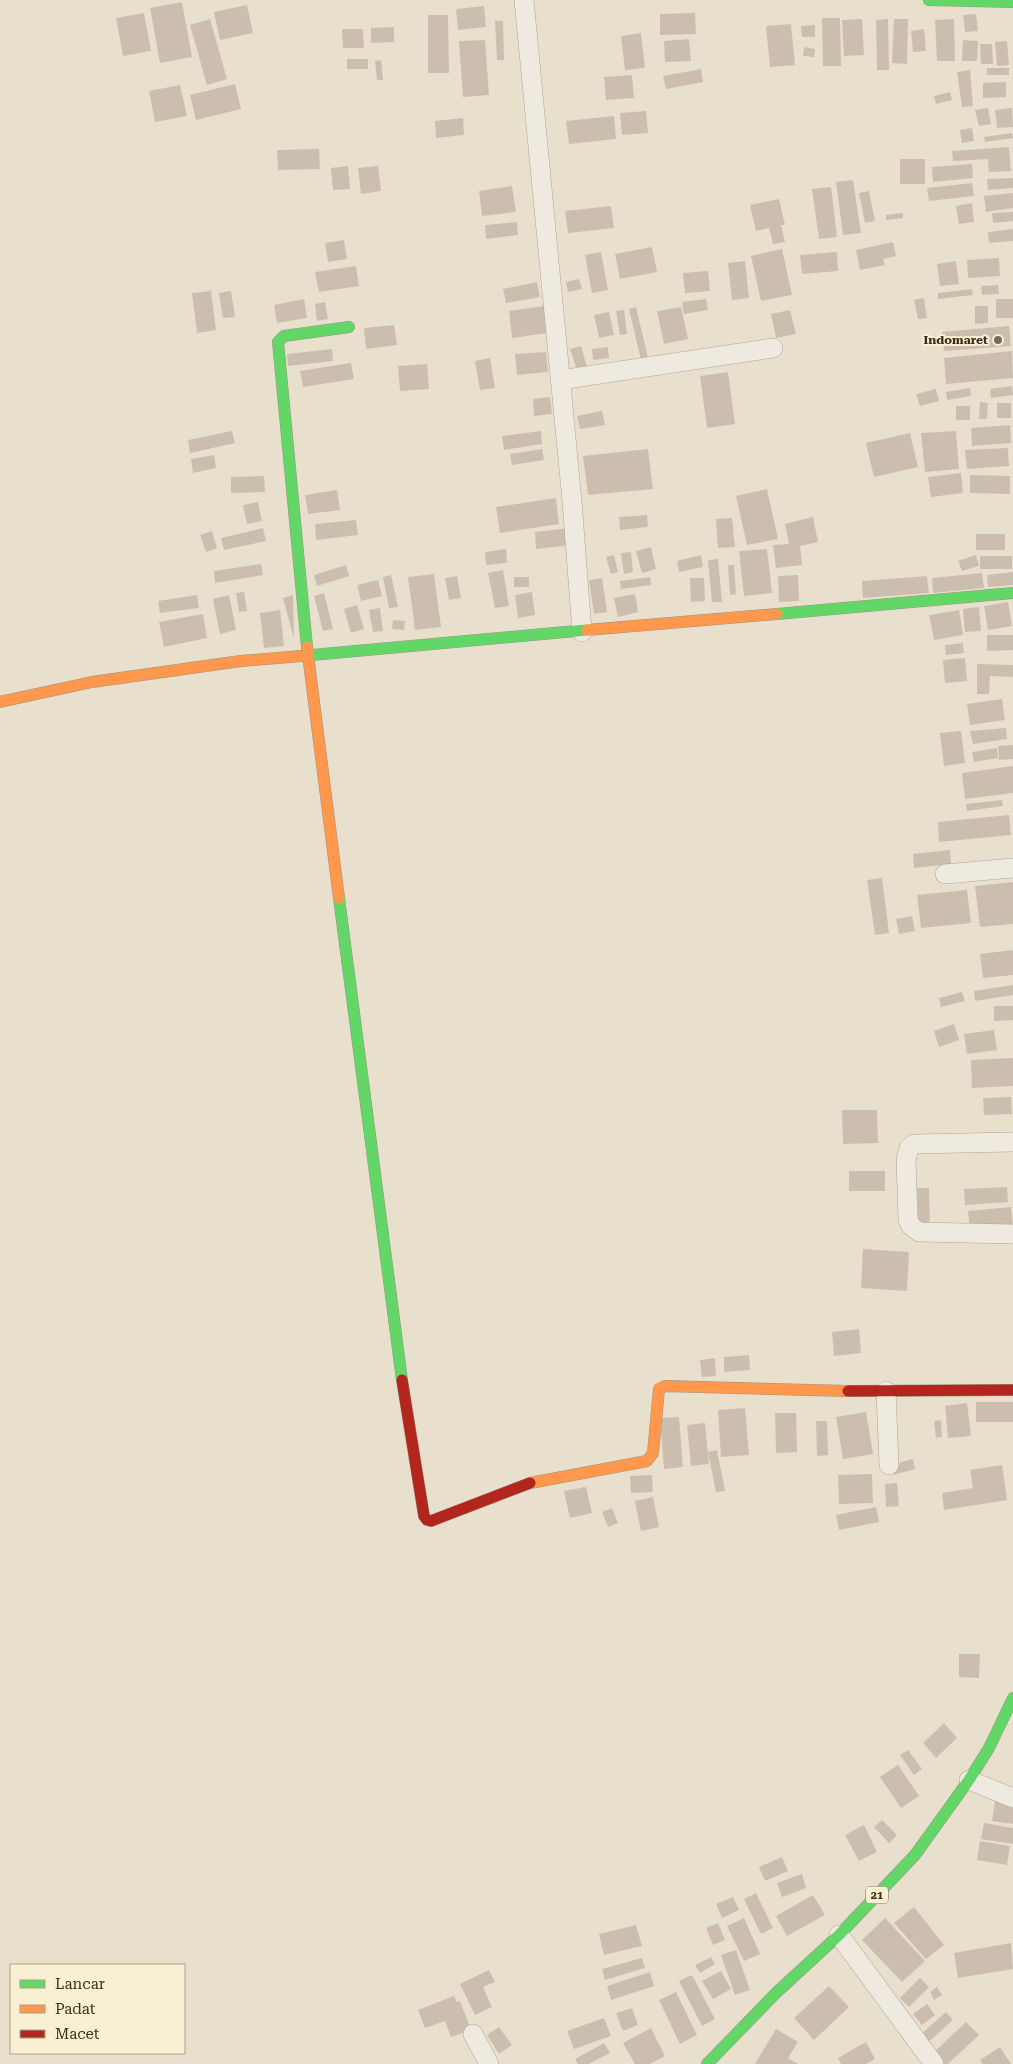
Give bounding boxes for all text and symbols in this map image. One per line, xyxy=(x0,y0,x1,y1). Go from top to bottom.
place label: Indomaret xyxy=(924,333,988,347)
marker: Indomaret xyxy=(992,334,1004,346)
road number: 21 xyxy=(866,1886,888,1904)
legend xyxy=(10,1964,185,2054)
text: Lancar xyxy=(55,1975,105,1993)
text: Padat xyxy=(55,2000,96,2018)
text: Macet xyxy=(55,2025,100,2043)

